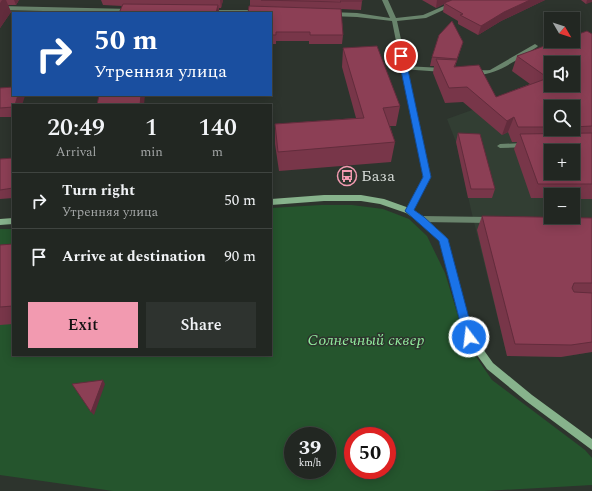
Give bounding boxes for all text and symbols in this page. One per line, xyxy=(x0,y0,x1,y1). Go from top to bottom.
north arrow xyxy=(544,12,580,48)
map controls xyxy=(544,12,580,224)
text: 50 m xyxy=(94,19,158,62)
icon: right xyxy=(28,28,80,80)
pin xyxy=(384,39,418,73)
icon: arrive xyxy=(390,45,412,67)
button: sound xyxy=(544,56,580,92)
text: Утренняя улица xyxy=(94,58,227,85)
button: search xyxy=(544,100,580,136)
text: 20:49 xyxy=(47,110,105,146)
text: 1 xyxy=(145,110,158,146)
text: 140 xyxy=(198,110,237,146)
text: Arrival xyxy=(56,142,96,162)
text: min xyxy=(140,142,163,162)
text: m xyxy=(212,142,223,162)
button: + xyxy=(544,144,580,180)
place label: База xyxy=(361,164,395,188)
bus stop icon: База xyxy=(336,165,358,187)
text: Turn right xyxy=(62,179,135,202)
button: − xyxy=(544,188,580,224)
text: 50 m xyxy=(224,189,256,212)
icon: right xyxy=(28,190,50,212)
text: Утренняя улица xyxy=(62,202,158,222)
text: Arrive at destination xyxy=(62,245,206,268)
text: 90 m xyxy=(224,245,256,268)
icon: arrive xyxy=(28,246,50,268)
button: Exit xyxy=(28,302,138,348)
button: Share xyxy=(146,302,256,348)
position arrow xyxy=(448,316,490,358)
park label: Солнечный сквер xyxy=(307,328,425,352)
speed limit sign: 50 xyxy=(344,427,396,479)
text: 39 xyxy=(299,433,321,463)
text: km/h xyxy=(299,455,321,471)

